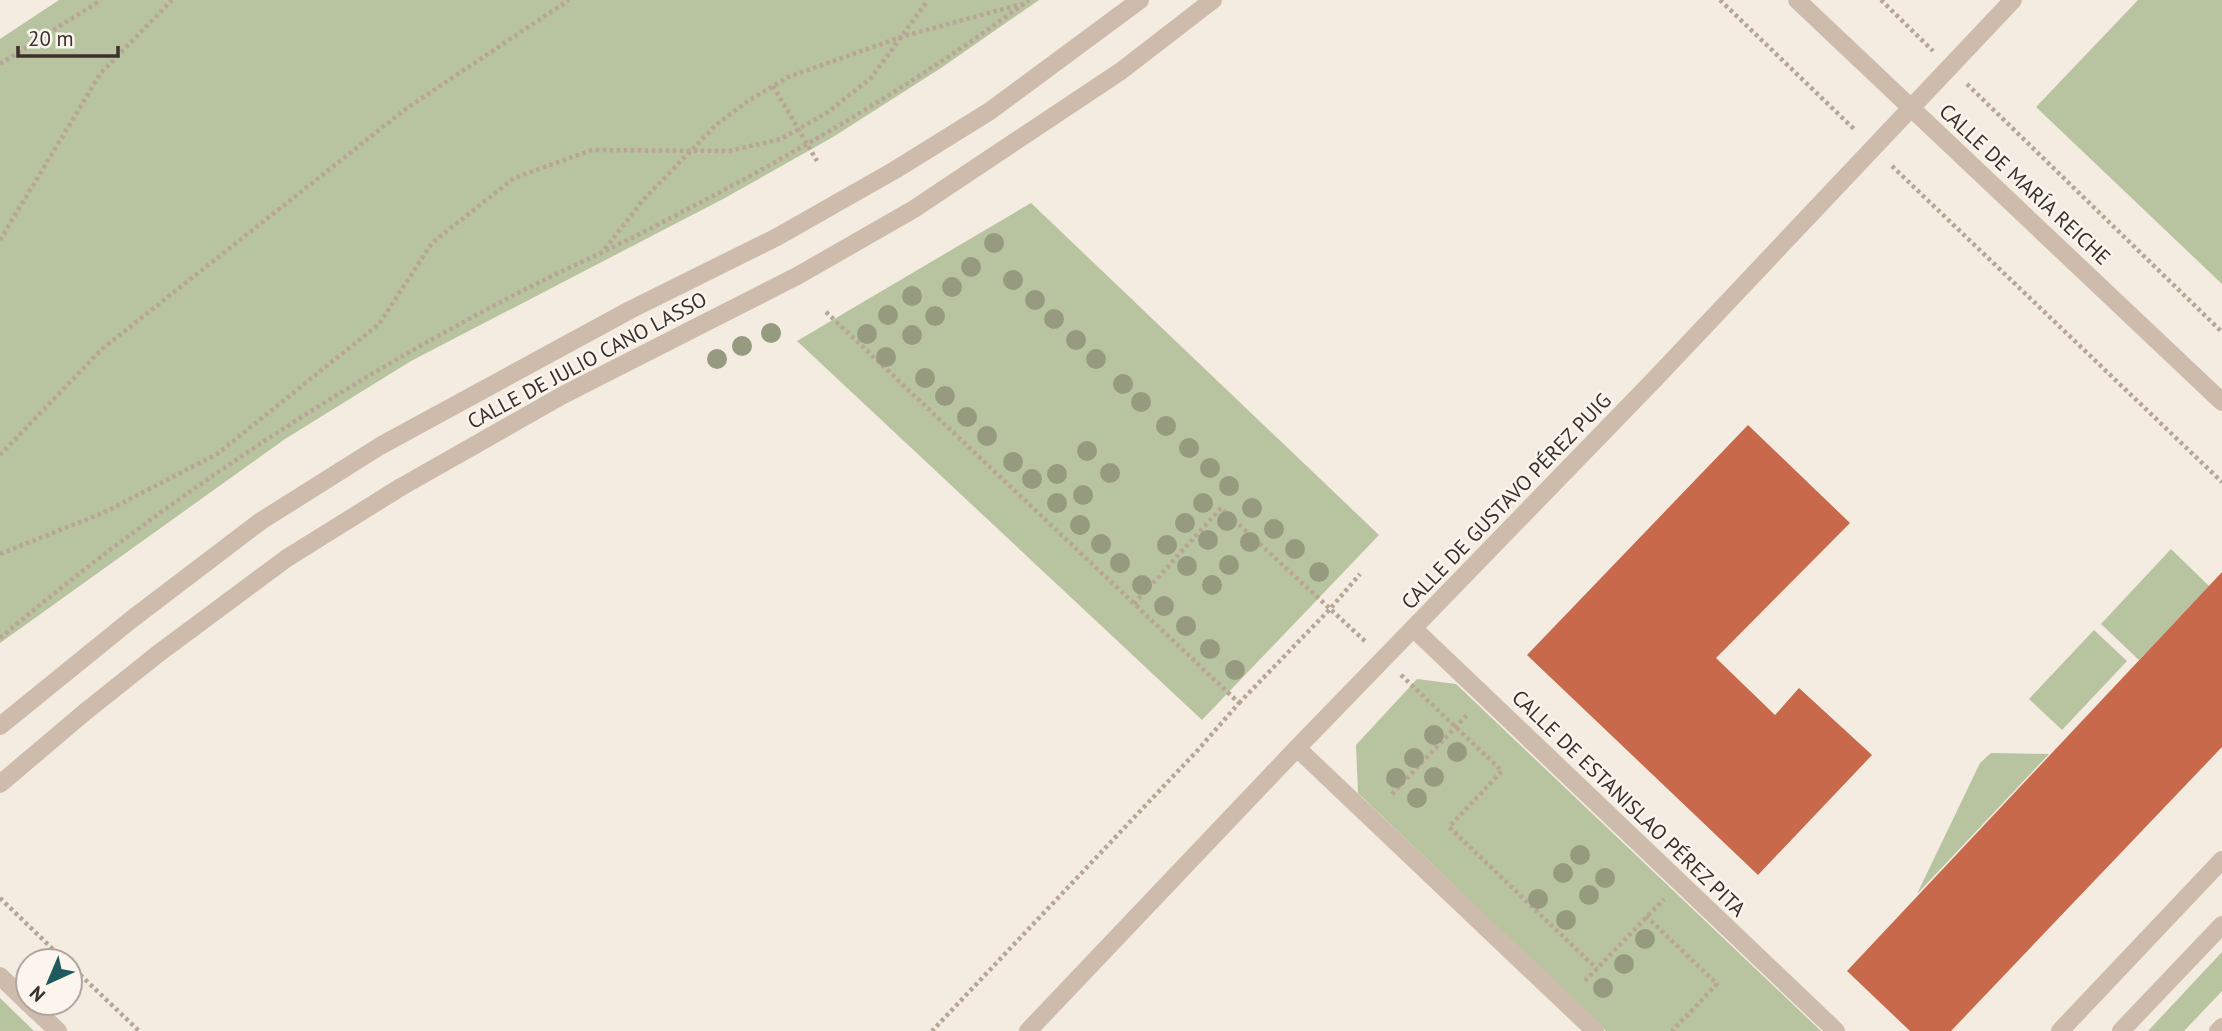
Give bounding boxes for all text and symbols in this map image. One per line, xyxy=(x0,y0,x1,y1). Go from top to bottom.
scale bar xyxy=(18,14,117,58)
text: 20 m xyxy=(28,25,74,52)
street label: CALLE DE MARÍA REICHE xyxy=(1934,98,2116,270)
street label: CALLE DE JULIO CANO LASSO xyxy=(463,285,711,435)
street label: CALLE DE GUSTAVO PÉREZ PUIG xyxy=(1395,387,1617,615)
street label: CALLE DE ESTANISLAO PÉREZ PITA xyxy=(1506,684,1752,923)
north arrow xyxy=(14,947,84,1017)
text: N xyxy=(24,981,50,1007)

